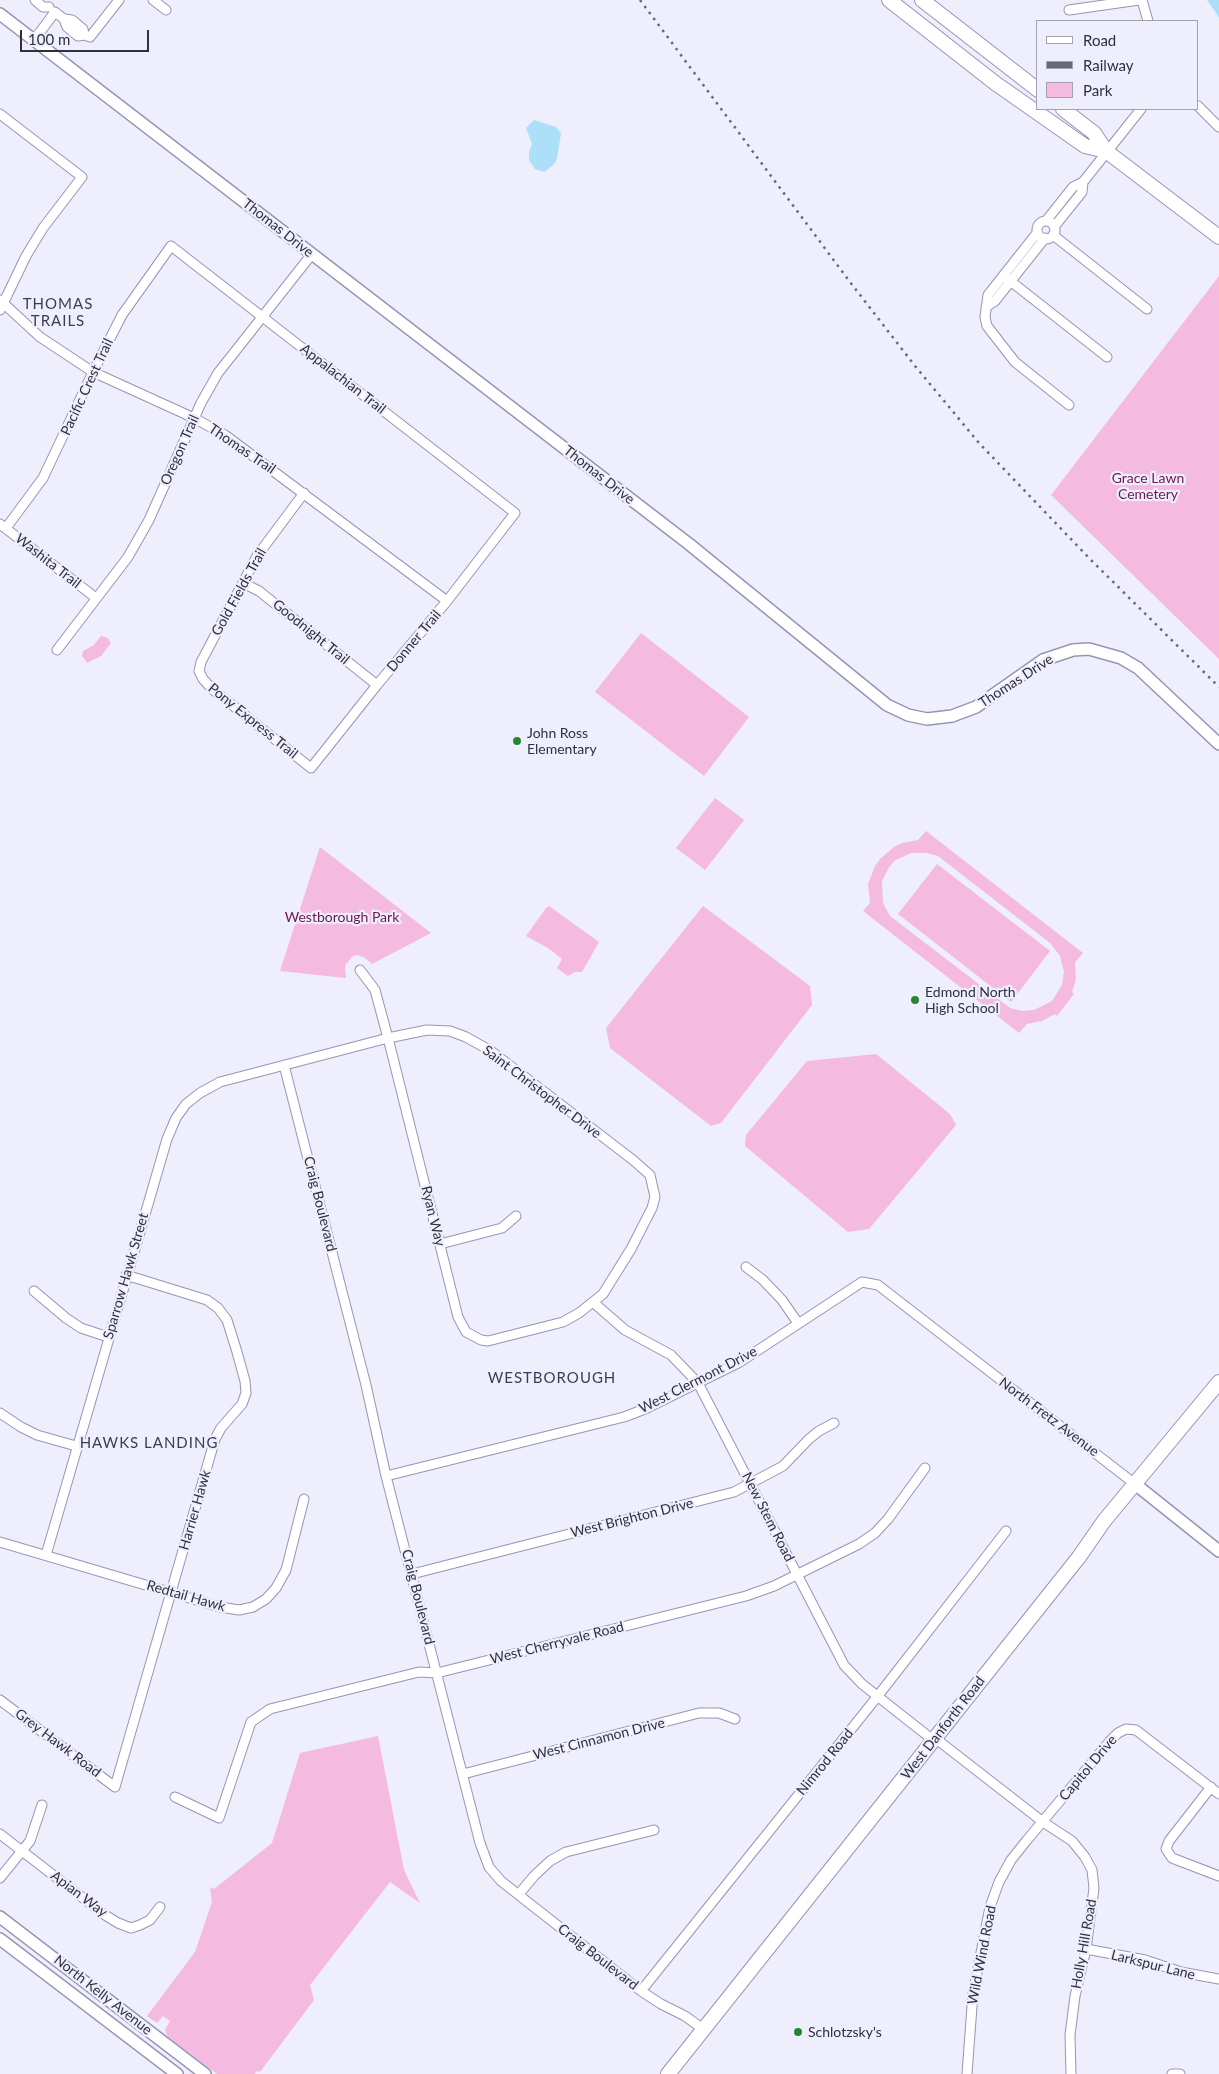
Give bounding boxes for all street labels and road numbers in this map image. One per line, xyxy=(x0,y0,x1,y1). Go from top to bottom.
street label: Thomas Drive xyxy=(239,195,317,261)
street label: Pacific Crest Trail xyxy=(57,336,117,438)
street label: Appalachian Trail xyxy=(297,340,389,418)
street label: Oregon Trail xyxy=(157,412,203,488)
street label: Thomas Trail xyxy=(205,420,279,478)
street label: Thomas Drive xyxy=(560,442,638,508)
street label: Washita Trail xyxy=(12,530,84,592)
street label: Gold Fields Trail xyxy=(208,545,270,639)
street label: Goodnight Trail xyxy=(269,596,353,668)
street label: Donner Trail xyxy=(383,607,445,675)
street label: Thomas Drive xyxy=(976,651,1056,711)
street label: Pony Express Trail xyxy=(205,680,301,762)
street label: Saint Christopher Drive xyxy=(480,1042,604,1142)
street label: Craig Boulevard xyxy=(300,1155,340,1253)
street label: Ryan Way xyxy=(417,1184,449,1248)
street label: Sparrow Hawk Street xyxy=(100,1211,152,1341)
street label: West Clermont Drive xyxy=(636,1343,760,1417)
street label: North Fretz Avenue xyxy=(996,1374,1102,1460)
street label: Harrier Hawk xyxy=(176,1468,214,1552)
street label: New Stem Road xyxy=(738,1469,798,1565)
street label: West Brighton Drive xyxy=(569,1495,695,1541)
street label: Craig Boulevard xyxy=(398,1548,438,1646)
street label: Redtail Hawk xyxy=(145,1577,227,1615)
street label: West Cherryvale Road xyxy=(488,1618,626,1668)
street label: West Danforth Road xyxy=(898,1673,988,1783)
street label: Grey Hawk Road xyxy=(12,1705,104,1781)
street label: West Cinnamon Drive xyxy=(531,1714,667,1764)
street label: Nimrod Road xyxy=(793,1725,857,1799)
street label: Capitol Drive xyxy=(1056,1732,1120,1804)
street label: Apian Way xyxy=(47,1867,111,1921)
street label: Holly Hill Road xyxy=(1068,1898,1100,1990)
street label: Wild Wind Road xyxy=(964,1904,1000,2006)
street label: Craig Boulevard xyxy=(554,1920,642,1994)
street label: Larkspur Lane xyxy=(1109,1946,1197,1984)
street label: North Kelly Avenue xyxy=(51,1951,155,2039)

